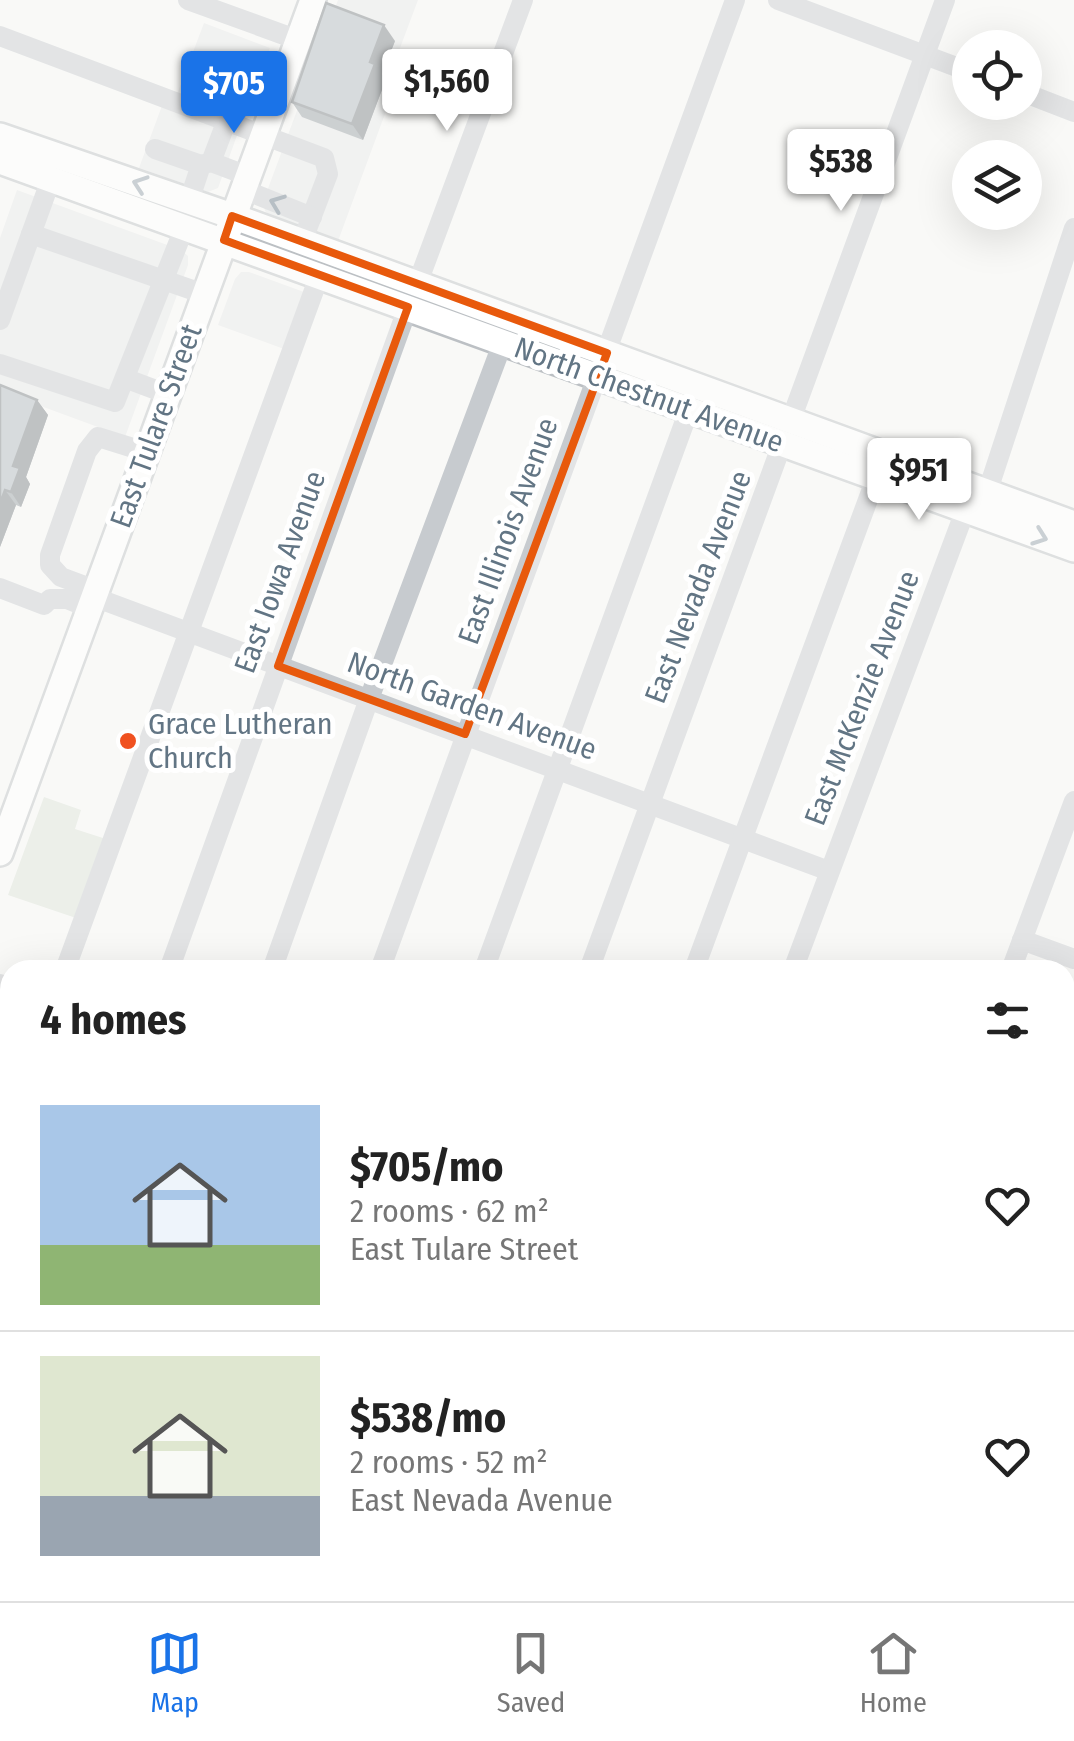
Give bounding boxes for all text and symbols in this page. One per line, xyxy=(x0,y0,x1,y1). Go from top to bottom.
map controls xyxy=(952,30,1042,230)
button: locate xyxy=(952,30,1042,120)
pin: $1,560 xyxy=(366,49,528,134)
pin: $705 xyxy=(175,51,293,136)
text: $1,560 xyxy=(404,62,490,100)
text: $705 xyxy=(203,64,265,102)
pin: $538 xyxy=(782,129,900,214)
button: layers xyxy=(952,140,1042,230)
text: $538 xyxy=(809,142,873,180)
one-way arrow xyxy=(132,176,149,196)
one-way arrow xyxy=(269,195,287,215)
street label: East Tulare Street xyxy=(102,319,210,533)
street label: North Chestnut Avenue xyxy=(509,330,789,460)
street label: East Illinois Avenue xyxy=(450,413,566,649)
pin: $951 xyxy=(860,438,978,523)
text: $951 xyxy=(889,451,949,489)
street label: East Iowa Avenue xyxy=(227,466,333,678)
street label: East Nevada Avenue xyxy=(637,466,759,708)
one-way arrow xyxy=(1030,525,1047,546)
street label: East McKenzie Avenue xyxy=(797,566,927,830)
street label: North Garden Avenue xyxy=(342,644,602,768)
place label: Grace Lutheran Church xyxy=(148,706,333,776)
marker: Grace Lutheran Church xyxy=(117,730,139,752)
icon: filters xyxy=(980,993,1035,1048)
text: 4 homes xyxy=(40,995,187,1045)
text: $705/mo xyxy=(350,1142,503,1192)
icon: home xyxy=(120,1145,240,1265)
icon: heart xyxy=(980,1178,1035,1233)
text: 2 rooms · 62 m² xyxy=(350,1192,549,1230)
text: East Tulare Street xyxy=(350,1230,578,1268)
text: $538/mo xyxy=(350,1393,506,1443)
icon: home xyxy=(120,1396,240,1516)
icon: heart xyxy=(980,1429,1035,1484)
text: 2 rooms · 52 m² xyxy=(350,1443,548,1481)
text: East Nevada Avenue xyxy=(350,1481,613,1519)
tab: Map xyxy=(147,1626,202,1719)
tab: Saved xyxy=(497,1626,565,1719)
tab: Home xyxy=(860,1626,927,1719)

